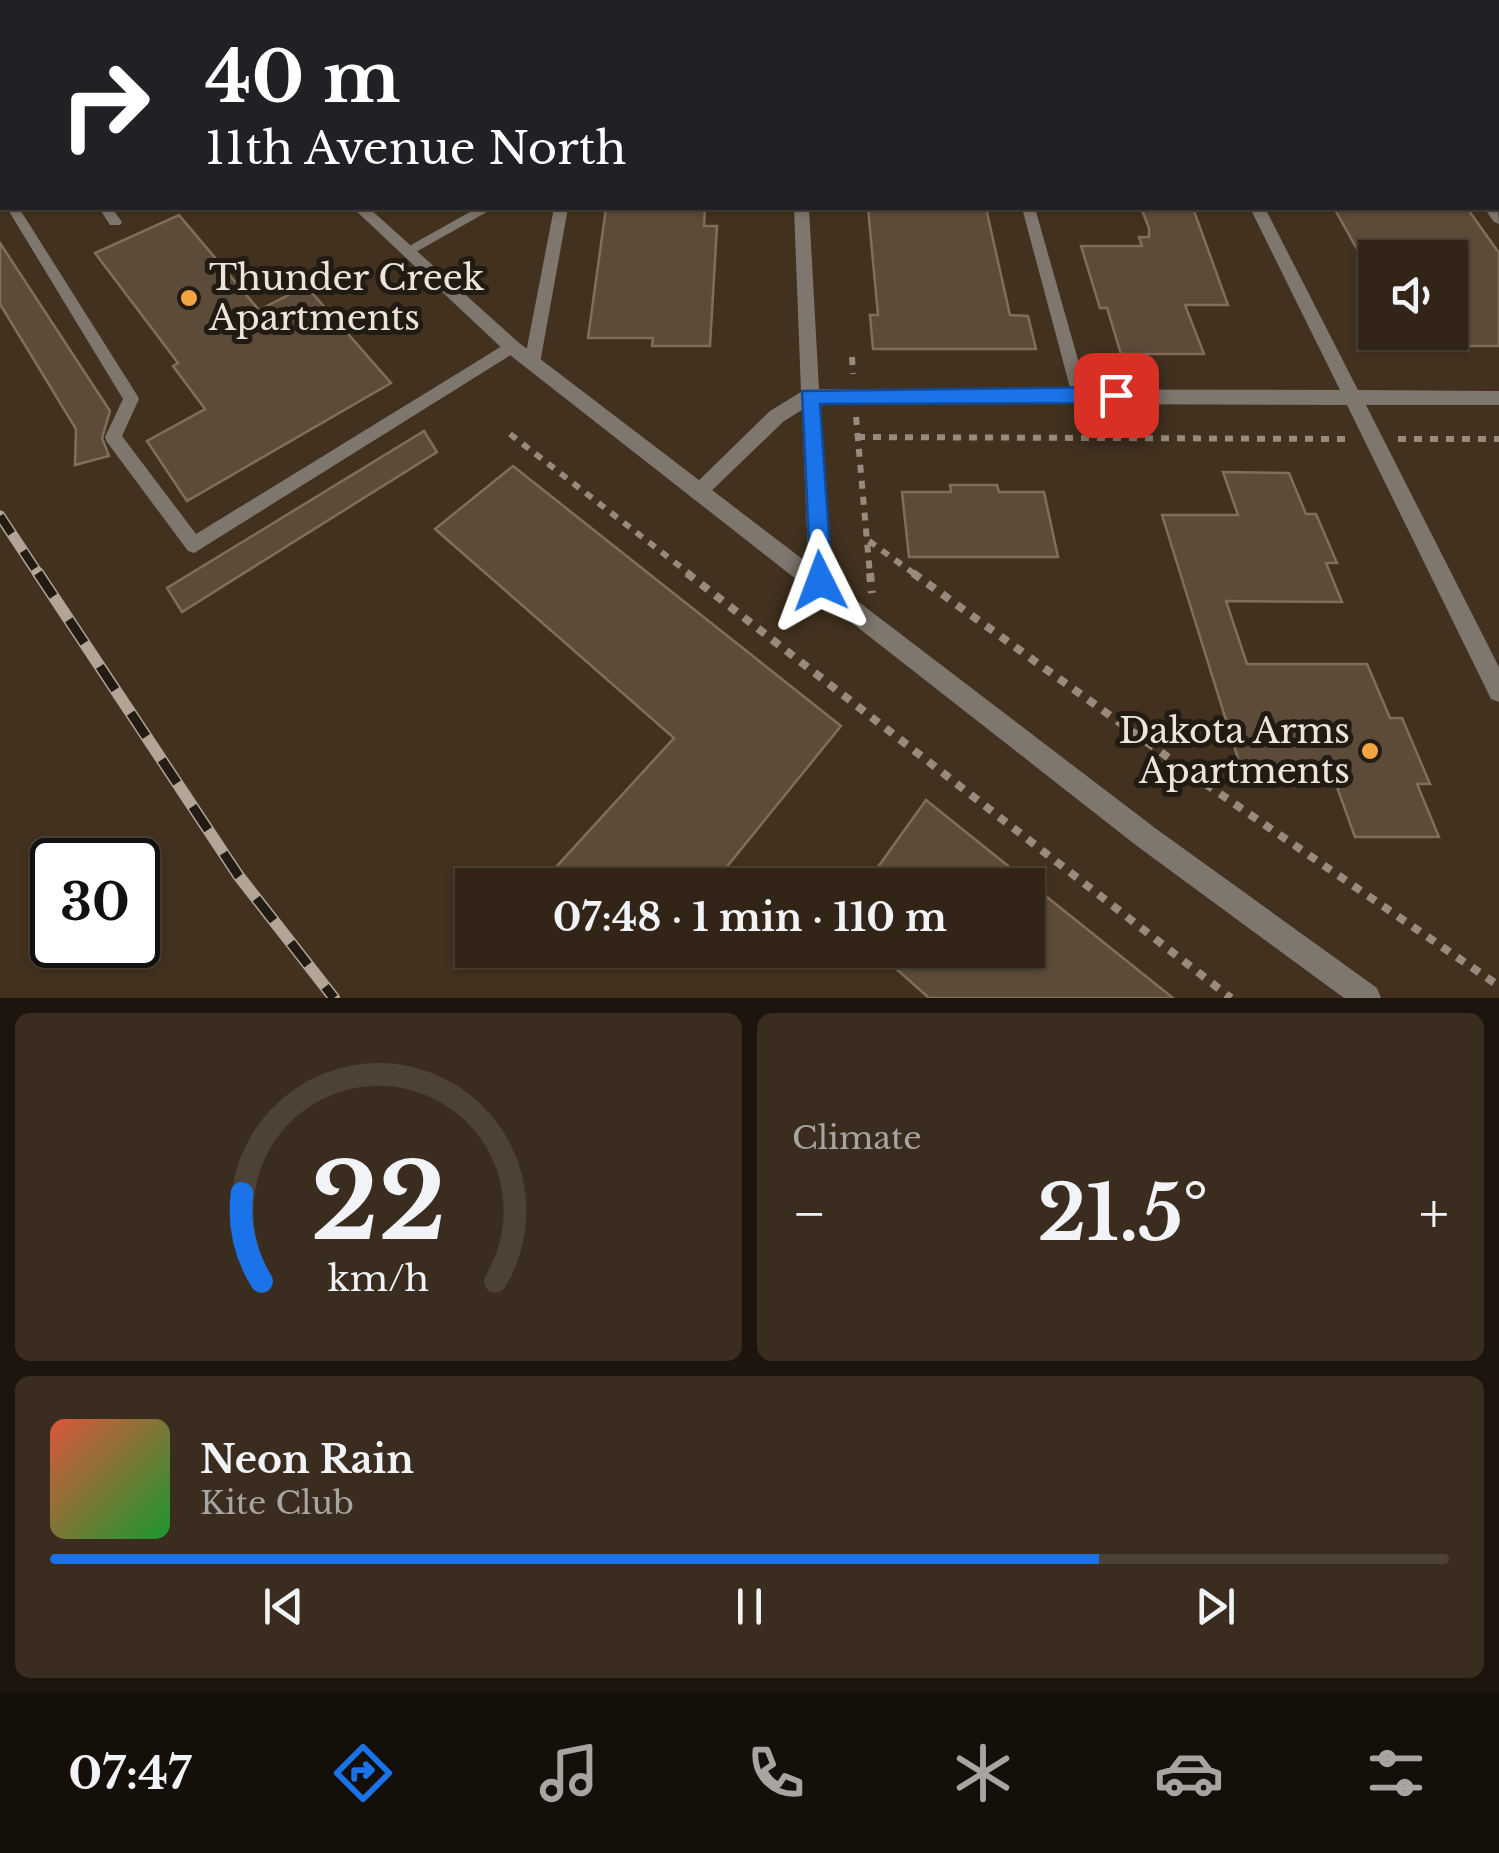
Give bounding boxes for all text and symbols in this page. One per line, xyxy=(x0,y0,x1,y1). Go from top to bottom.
text: 40 m xyxy=(205,34,400,121)
icon: right xyxy=(40,40,170,170)
text: 11th Avenue North xyxy=(205,120,627,176)
map controls xyxy=(1358,240,1468,350)
button: sound xyxy=(1358,240,1468,350)
place label: Thunder Creek Apartments xyxy=(208,256,485,339)
marker: Thunder Creek Apartments xyxy=(178,287,200,309)
pin xyxy=(1074,353,1159,438)
icon: arrive xyxy=(1089,368,1144,423)
position arrow xyxy=(768,529,872,633)
place label: Dakota Arms Apartments xyxy=(1119,709,1350,792)
marker: Dakota Arms Apartments xyxy=(1359,740,1381,762)
speed limit sign: 30 xyxy=(30,838,160,968)
text: 07:48 · 1 min · 110 m xyxy=(553,894,947,941)
text: Climate xyxy=(792,1118,921,1158)
text: 22 xyxy=(311,1138,446,1267)
text: 21.5° xyxy=(1037,1167,1208,1260)
text: − xyxy=(792,1180,827,1248)
text: + xyxy=(1419,1180,1449,1248)
text: km/h xyxy=(328,1256,429,1301)
text: Neon Rain xyxy=(200,1436,414,1483)
text: Kite Club xyxy=(200,1483,354,1523)
icon: previous xyxy=(256,1579,311,1634)
icon: pause xyxy=(722,1579,777,1634)
icon: next xyxy=(1188,1579,1243,1634)
icon: directions xyxy=(328,1738,398,1808)
icon: music xyxy=(534,1738,604,1808)
icon: phone xyxy=(741,1738,811,1808)
icon: climate xyxy=(948,1738,1018,1808)
icon: car xyxy=(1154,1738,1224,1808)
icon: filters xyxy=(1361,1738,1431,1808)
text: 07:47 xyxy=(68,1745,191,1801)

